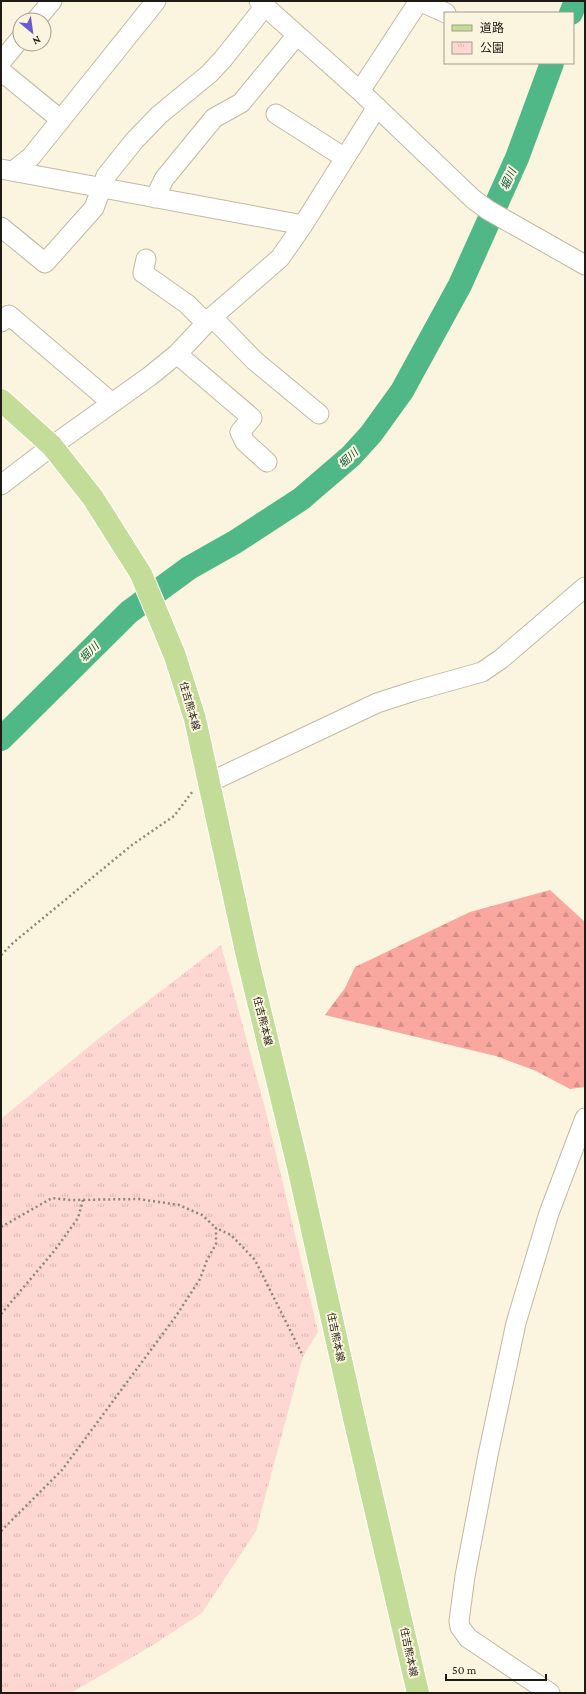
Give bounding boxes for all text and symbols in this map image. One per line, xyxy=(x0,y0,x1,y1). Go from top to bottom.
north arrow xyxy=(12,12,52,52)
legend xyxy=(444,12,574,64)
text: 道路 xyxy=(480,21,504,35)
text: N xyxy=(30,34,43,48)
text: 公園 xyxy=(480,41,504,55)
water label: 堀川 xyxy=(498,166,518,191)
water label: 堀川 xyxy=(336,445,361,470)
water label: 堀川 xyxy=(77,639,102,664)
street label: 住吉熊本線 xyxy=(178,680,202,732)
street label: 住吉熊本線 xyxy=(252,995,274,1047)
street label: 住吉熊本線 xyxy=(325,1311,347,1363)
street label: 住吉熊本線 xyxy=(398,1626,420,1678)
scale bar xyxy=(446,1656,546,1682)
text: 50 m xyxy=(452,1663,477,1677)

